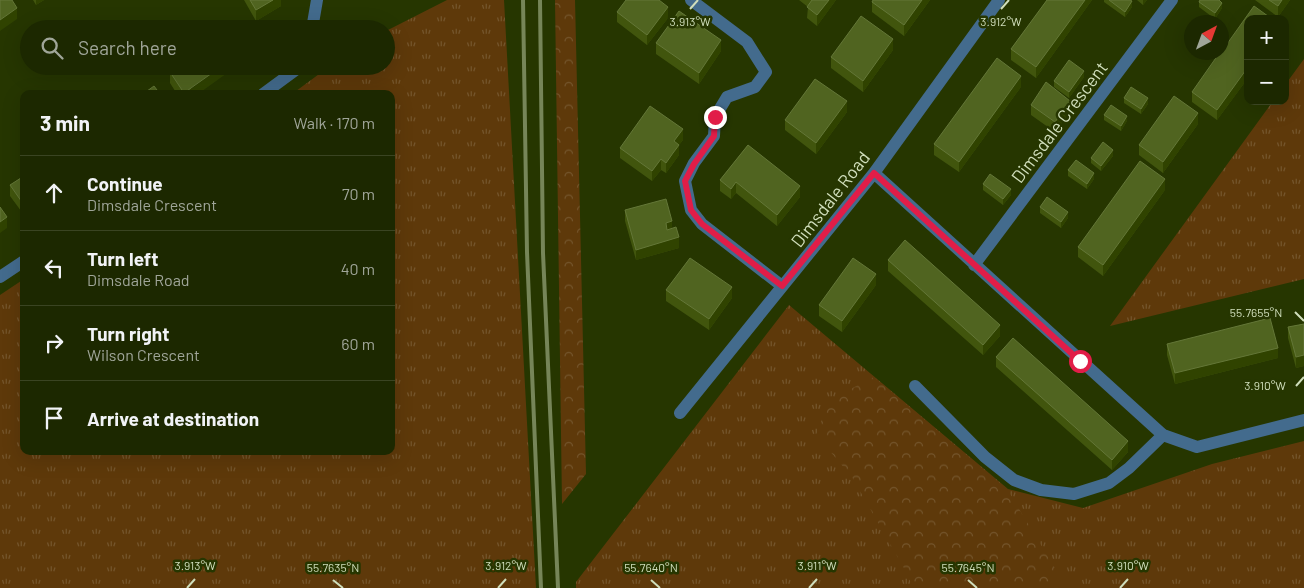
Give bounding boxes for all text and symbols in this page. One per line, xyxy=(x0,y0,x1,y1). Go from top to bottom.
text: 3.913°W xyxy=(669,14,711,28)
text: 3.912°W xyxy=(980,14,1022,28)
north arrow xyxy=(1184,15,1229,60)
map controls xyxy=(1244,15,1289,105)
button: + xyxy=(1244,15,1289,60)
search box xyxy=(20,20,395,75)
icon: search xyxy=(38,34,66,62)
text: Search here xyxy=(78,36,177,59)
street label: Dimsdale Crescent xyxy=(1006,57,1112,187)
button: − xyxy=(1244,60,1289,105)
route end xyxy=(704,106,727,129)
text: 3 min xyxy=(40,110,90,135)
text: Walk · 170 m xyxy=(293,113,375,132)
street label: Dimsdale Road xyxy=(786,147,874,251)
text: Continue xyxy=(87,172,163,195)
icon: ahead xyxy=(40,179,68,207)
text: 70 m xyxy=(342,184,375,203)
text: Dimsdale Crescent xyxy=(87,195,217,214)
text: Turn left xyxy=(87,247,158,270)
icon: left xyxy=(40,254,68,282)
text: 40 m xyxy=(341,259,375,278)
text: Dimsdale Road xyxy=(87,270,190,289)
text: 55.7655°N xyxy=(1230,305,1282,319)
text: Turn right xyxy=(87,322,169,345)
icon: right xyxy=(40,329,68,357)
text: 60 m xyxy=(341,334,375,353)
text: Wilson Crescent xyxy=(87,345,200,364)
route start xyxy=(1069,350,1092,373)
text: 3.910°W xyxy=(1244,378,1286,392)
icon: arrive xyxy=(40,404,68,432)
text: Arrive at destination xyxy=(87,407,259,430)
text: 3.913°W xyxy=(174,558,216,572)
text: 3.912°W xyxy=(485,558,527,572)
text: 3.911°W xyxy=(797,558,837,572)
text: 3.910°W xyxy=(1107,558,1149,572)
text: 55.7635°N xyxy=(307,560,359,574)
text: 55.7640°N xyxy=(624,560,678,574)
text: 55.7645°N xyxy=(942,560,995,574)

